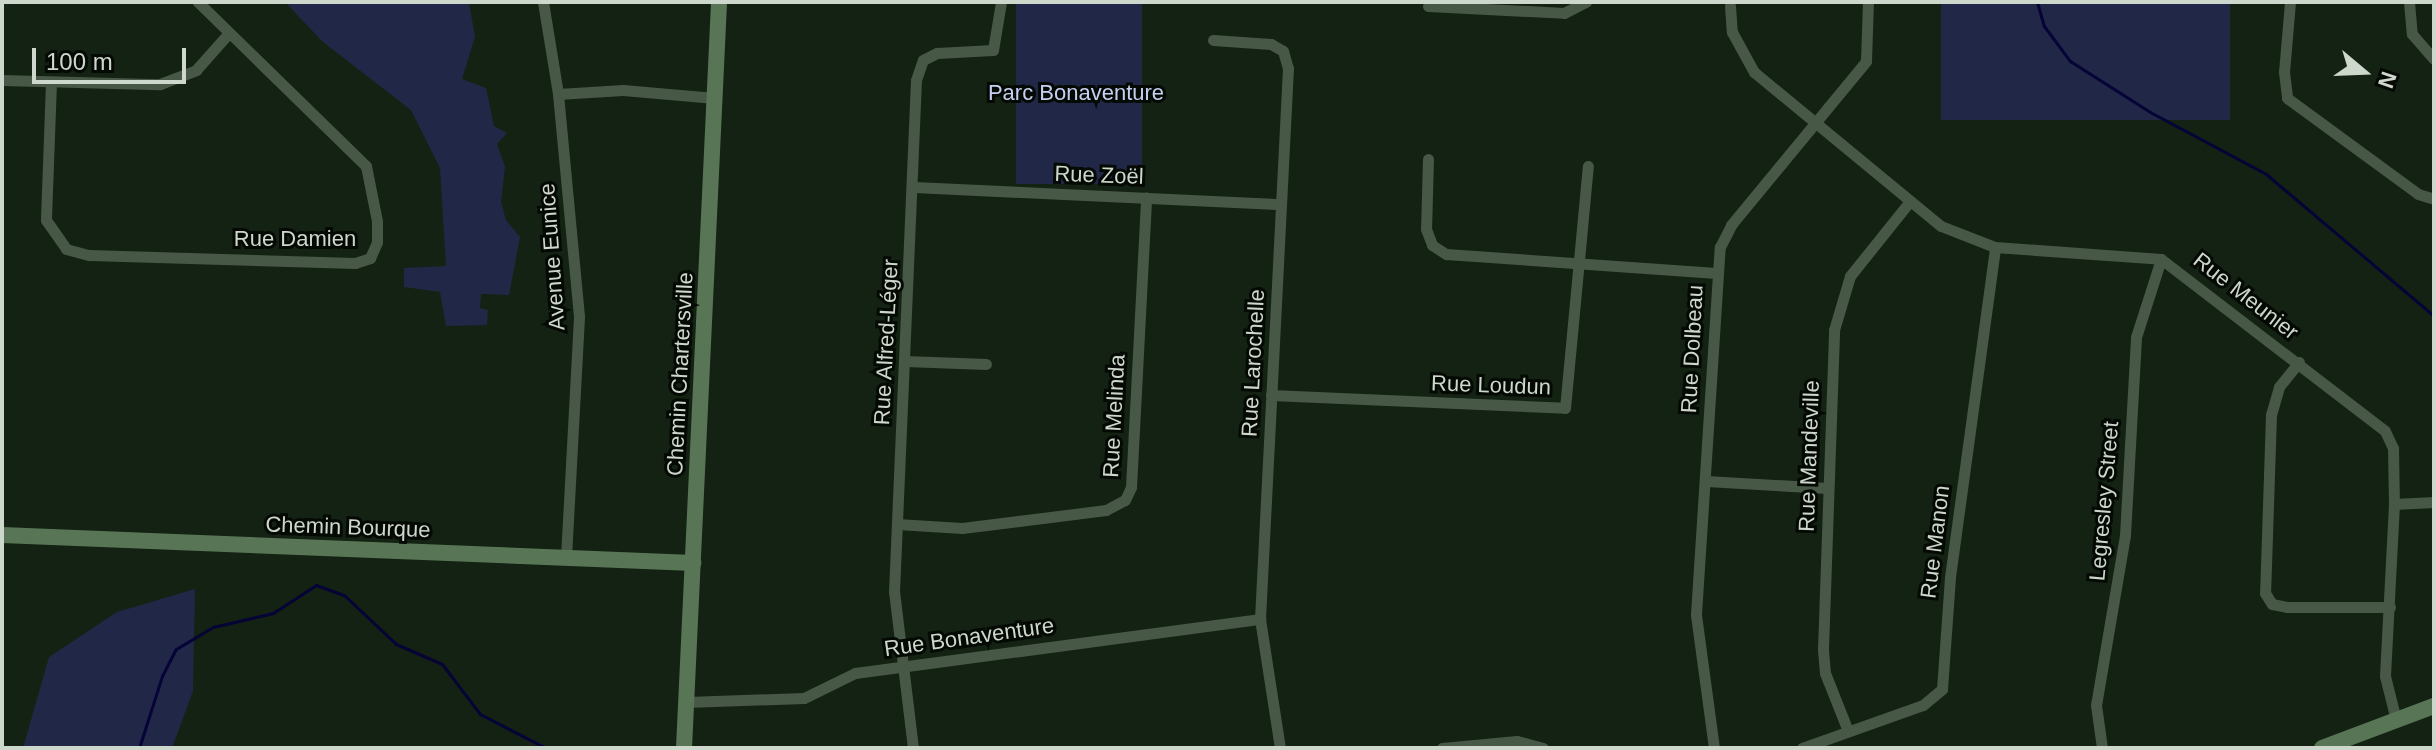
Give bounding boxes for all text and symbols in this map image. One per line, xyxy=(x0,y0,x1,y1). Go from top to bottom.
scale bar xyxy=(36,32,190,82)
north arrow xyxy=(2324,32,2404,112)
text: 100 m xyxy=(46,48,113,75)
text: N xyxy=(2373,68,2402,92)
park label: Parc Bonaventure xyxy=(988,80,1164,106)
street label: Rue Zoël xyxy=(1054,160,1144,190)
street label: Avenue Eunice xyxy=(534,182,570,332)
street label: Rue Damien xyxy=(234,226,356,252)
street label: Rue Meunier xyxy=(2188,247,2304,345)
street label: Rue Alfred-Léger xyxy=(868,258,904,426)
street label: Chemin Chartersville xyxy=(661,271,699,477)
street label: Rue Dolbeau xyxy=(1675,284,1709,414)
street label: Rue Larochelle xyxy=(1236,288,1270,438)
street label: Rue Melinda xyxy=(1098,354,1130,478)
street label: Rue Loudun xyxy=(1431,370,1551,400)
street label: Rue Mandeville xyxy=(1793,380,1825,532)
street label: Legresley Street xyxy=(2084,420,2124,582)
street label: Rue Manon xyxy=(1915,484,1955,600)
street label: Chemin Bourque xyxy=(265,511,431,543)
street label: Rue Bonaventure xyxy=(882,612,1056,662)

